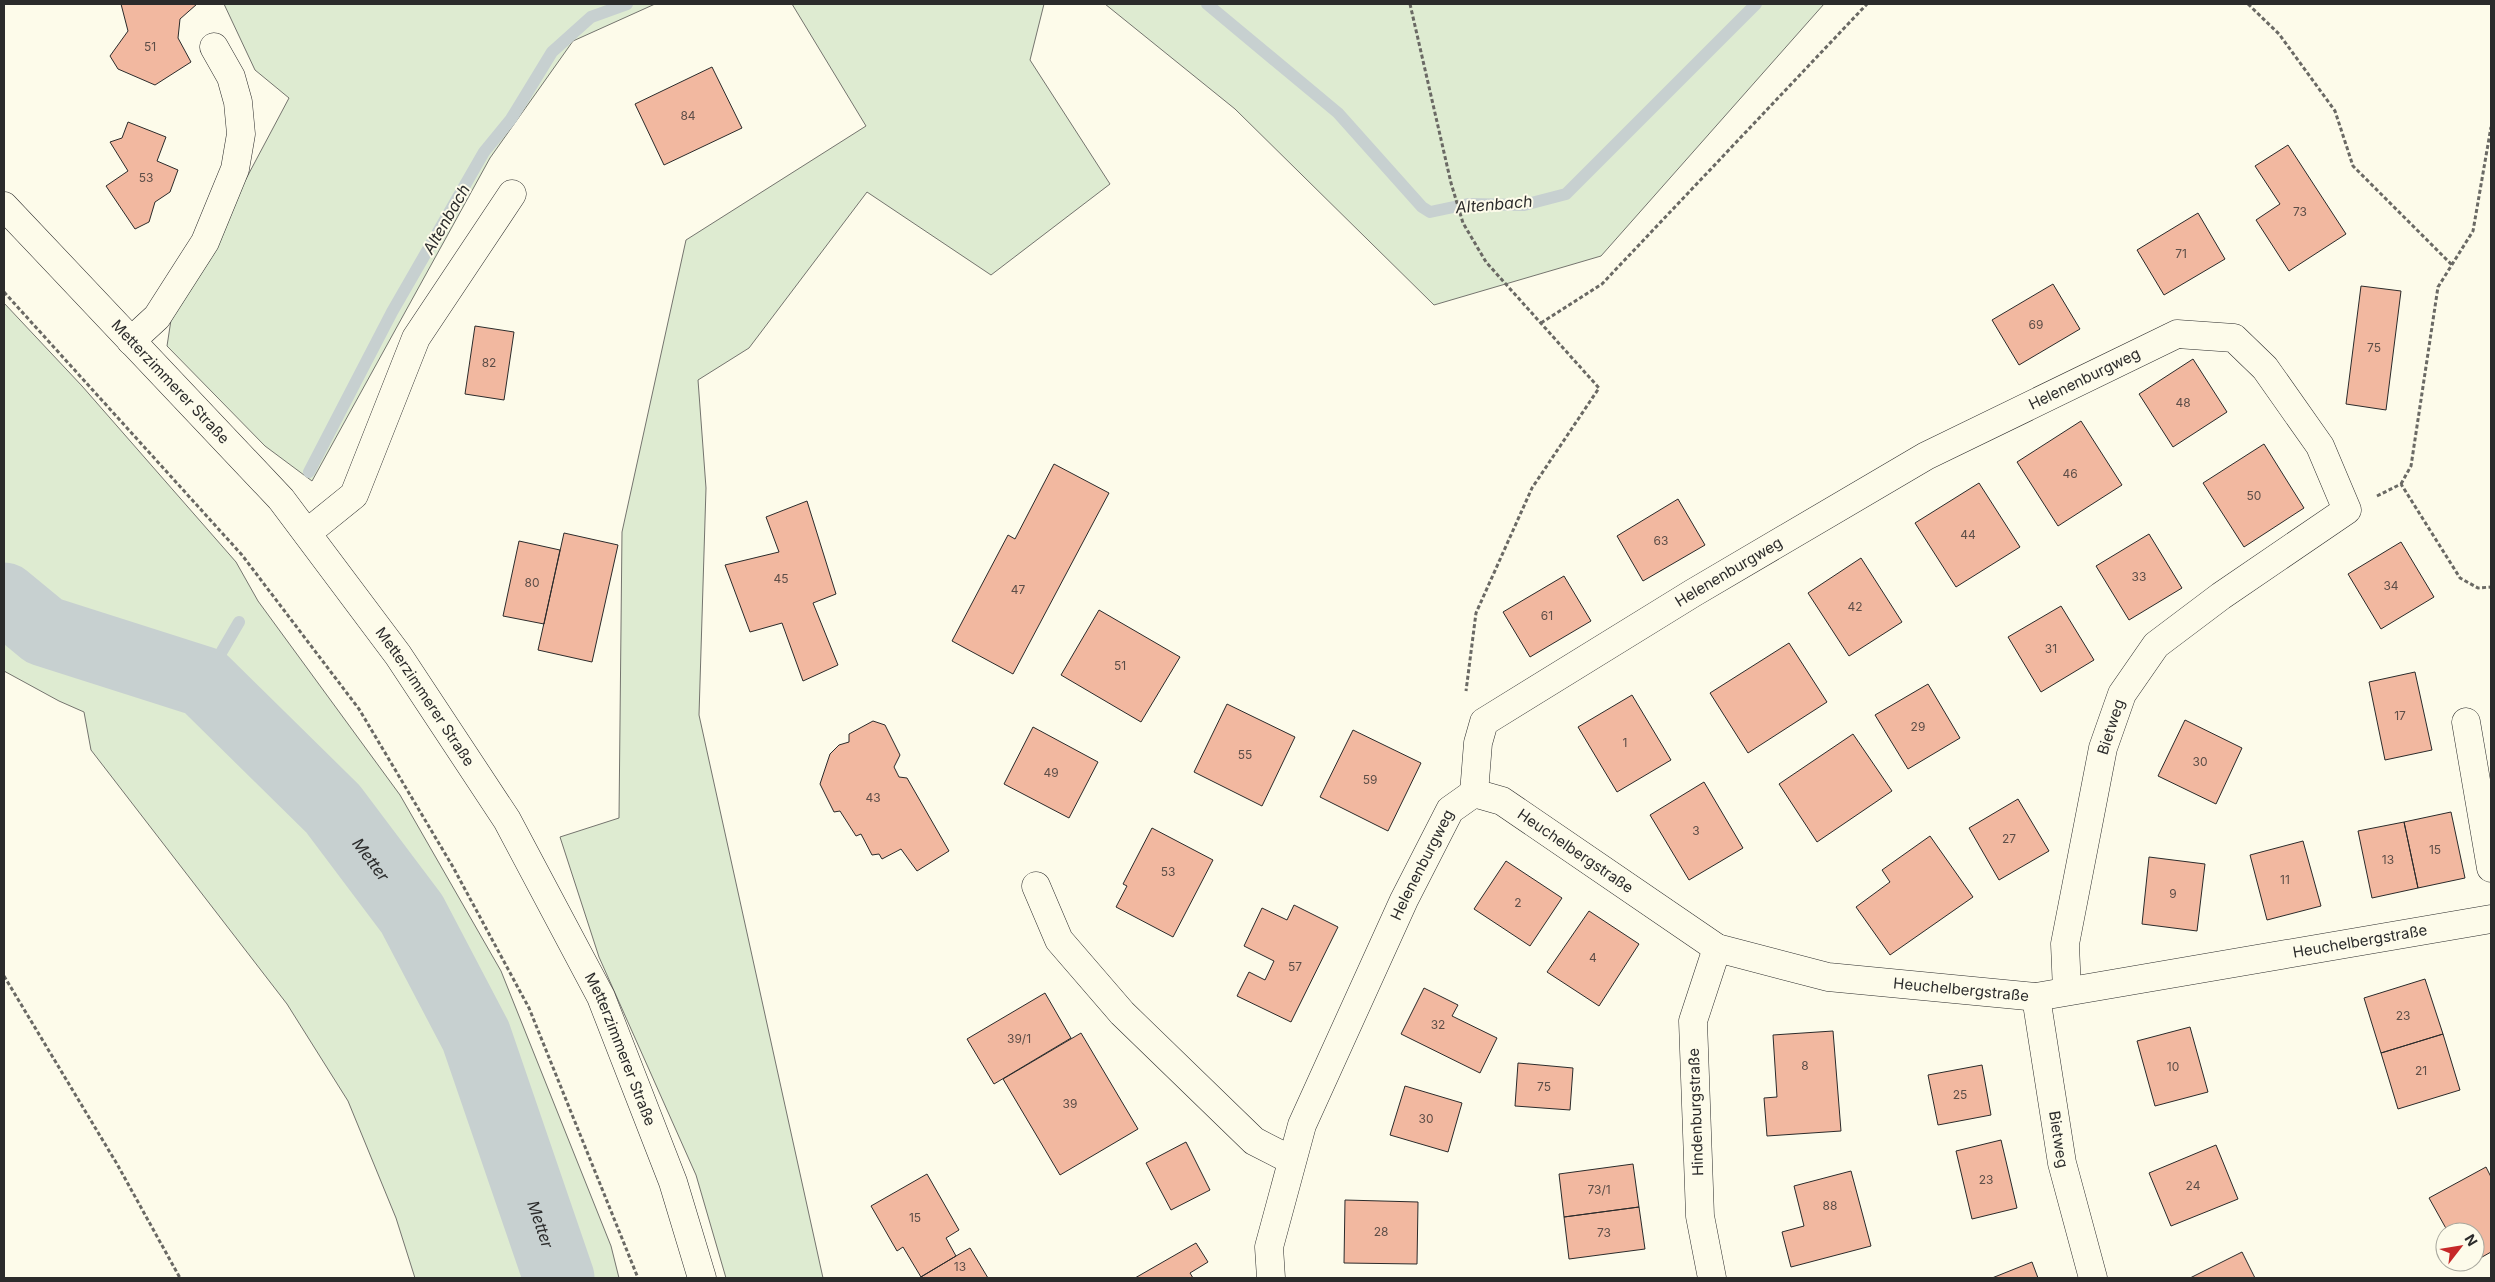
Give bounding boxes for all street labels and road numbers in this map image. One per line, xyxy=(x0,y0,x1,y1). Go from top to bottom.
street label: Metterzimmerer Straße xyxy=(107,316,234,448)
street label: Helenenburgweg xyxy=(2025,343,2143,414)
street label: Helenenburgweg xyxy=(1671,533,1786,611)
street label: Metterzimmerer Straße xyxy=(372,623,479,770)
street label: Bietweg xyxy=(2093,697,2128,757)
street label: Heuchelbergstraße xyxy=(1514,804,1637,897)
street label: Helenenburgweg xyxy=(1386,806,1458,923)
street label: Heuchelbergstraße xyxy=(2291,920,2429,962)
street label: Metterzimmerer Straße xyxy=(581,969,660,1128)
street label: Heuchelbergstraße xyxy=(1892,973,2030,1005)
street label: Hindenburgstraße xyxy=(1684,1048,1707,1176)
street label: Bietweg xyxy=(2045,1109,2073,1170)

